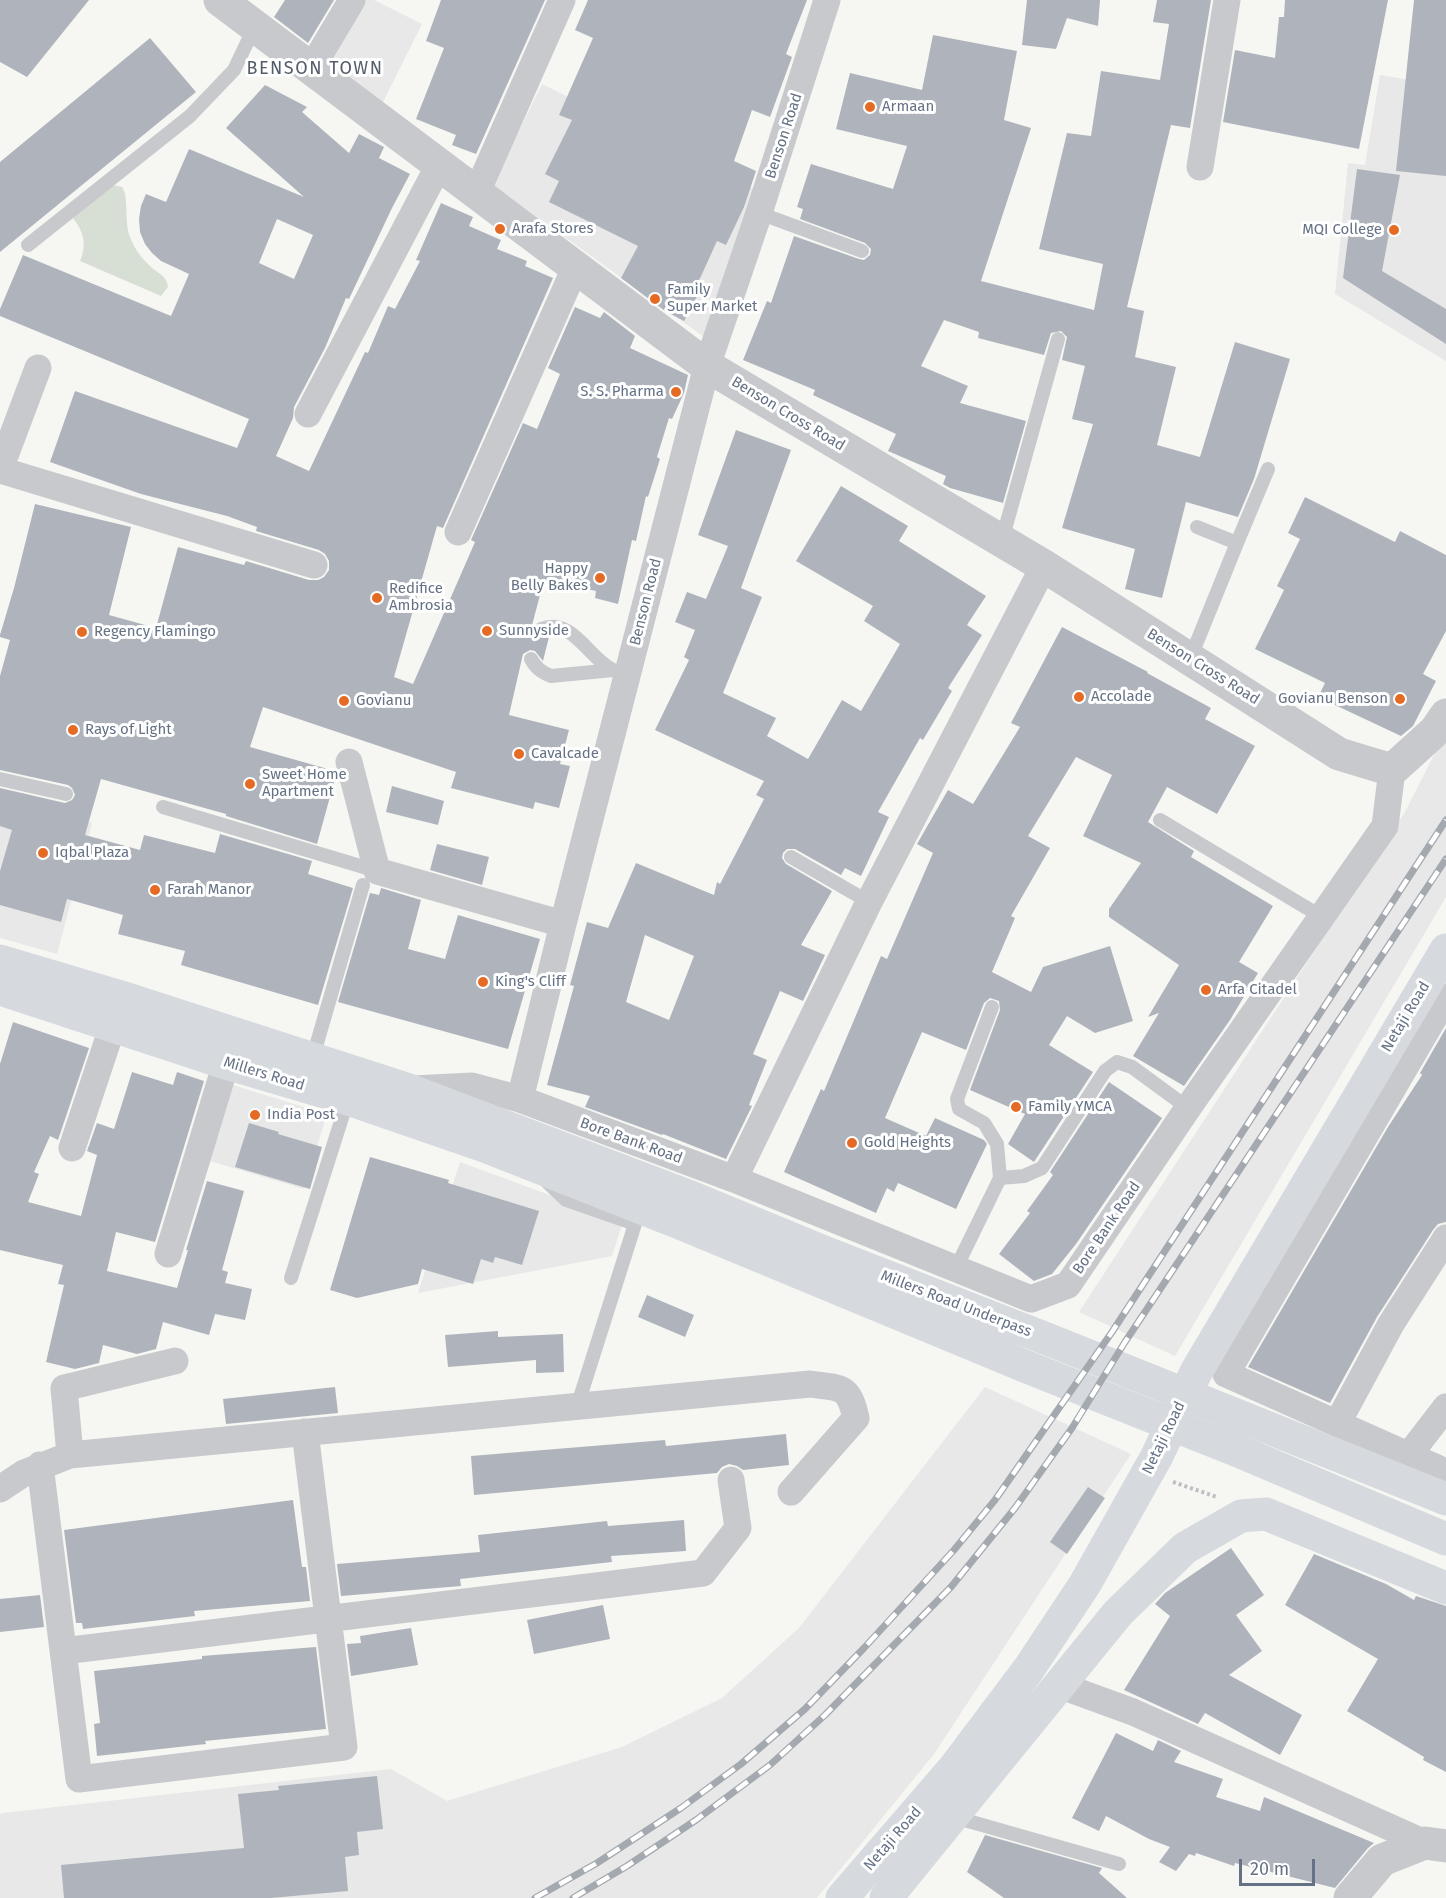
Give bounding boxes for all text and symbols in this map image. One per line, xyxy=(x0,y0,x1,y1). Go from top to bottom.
district label: BENSON TOWN xyxy=(247,58,383,80)
street label: Benson Road xyxy=(762,91,806,181)
place label: Armaan xyxy=(882,98,934,116)
marker: Armaan xyxy=(863,100,877,114)
place label: Arafa Stores xyxy=(512,220,593,238)
place label: MQI College xyxy=(1302,221,1382,239)
marker: Arafa Stores xyxy=(493,222,507,236)
marker: MQI College xyxy=(1387,223,1401,237)
place label: Family Super Market xyxy=(667,281,758,316)
marker: Family Super Market xyxy=(648,292,662,306)
street label: Benson Cross Road xyxy=(728,373,848,455)
place label: S. S. Pharma xyxy=(580,383,664,401)
marker: S. S. Pharma xyxy=(669,385,683,399)
street label: Benson Road xyxy=(626,557,666,647)
place label: Happy Belly Bakes xyxy=(511,560,588,595)
marker: Happy Belly Bakes xyxy=(593,571,607,585)
place label: Redifice Ambrosia xyxy=(389,580,453,615)
marker: Redifice Ambrosia xyxy=(370,591,384,605)
place label: Sunnyside xyxy=(499,622,569,640)
place label: Regency Flamingo xyxy=(94,623,216,641)
marker: Sunnyside xyxy=(480,624,494,638)
marker: Regency Flamingo xyxy=(75,625,89,639)
street label: Benson Cross Road xyxy=(1143,625,1263,709)
place label: Accolade xyxy=(1091,688,1152,706)
marker: Accolade xyxy=(1072,690,1086,704)
place label: Govianu Benson xyxy=(1278,690,1388,708)
place label: Govianu xyxy=(356,692,411,710)
marker: Govianu Benson xyxy=(1393,692,1407,706)
marker: Govianu xyxy=(337,694,351,708)
place label: Rays of Light xyxy=(85,721,172,739)
marker: Rays of Light xyxy=(66,723,80,737)
place label: Cavalcade xyxy=(531,745,599,763)
marker: Cavalcade xyxy=(512,747,526,761)
place label: Sweet Home Apartment xyxy=(262,766,347,801)
marker: Sweet Home Apartment xyxy=(243,777,257,791)
place label: Iqbal Plaza xyxy=(55,844,129,862)
marker: Iqbal Plaza xyxy=(36,846,50,860)
place label: Farah Manor xyxy=(167,881,251,899)
marker: Farah Manor xyxy=(148,883,162,897)
place label: King's Cliff xyxy=(495,973,566,991)
marker: King's Cliff xyxy=(476,975,490,989)
street label: Netaji Road xyxy=(1378,979,1434,1055)
place label: Arfa Citadel xyxy=(1218,981,1297,999)
marker: Arfa Citadel xyxy=(1199,983,1213,997)
street label: Millers Road xyxy=(221,1053,307,1095)
place label: Family YMCA xyxy=(1028,1098,1112,1116)
marker: Family YMCA xyxy=(1009,1100,1023,1114)
place label: India Post xyxy=(267,1106,335,1124)
marker: India Post xyxy=(248,1108,262,1122)
street label: Bore Bank Road xyxy=(577,1114,685,1168)
place label: Gold Heights xyxy=(864,1134,951,1152)
marker: Gold Heights xyxy=(845,1136,859,1150)
street label: Bore Bank Road xyxy=(1069,1178,1145,1278)
street label: Millers Road Underpass xyxy=(878,1267,1034,1341)
street label: Netaji Road xyxy=(1139,1399,1189,1477)
street label: Netaji Road xyxy=(860,1803,926,1875)
scale bar xyxy=(1242,1847,1318,1885)
text: 20 m xyxy=(1250,1858,1289,1880)

